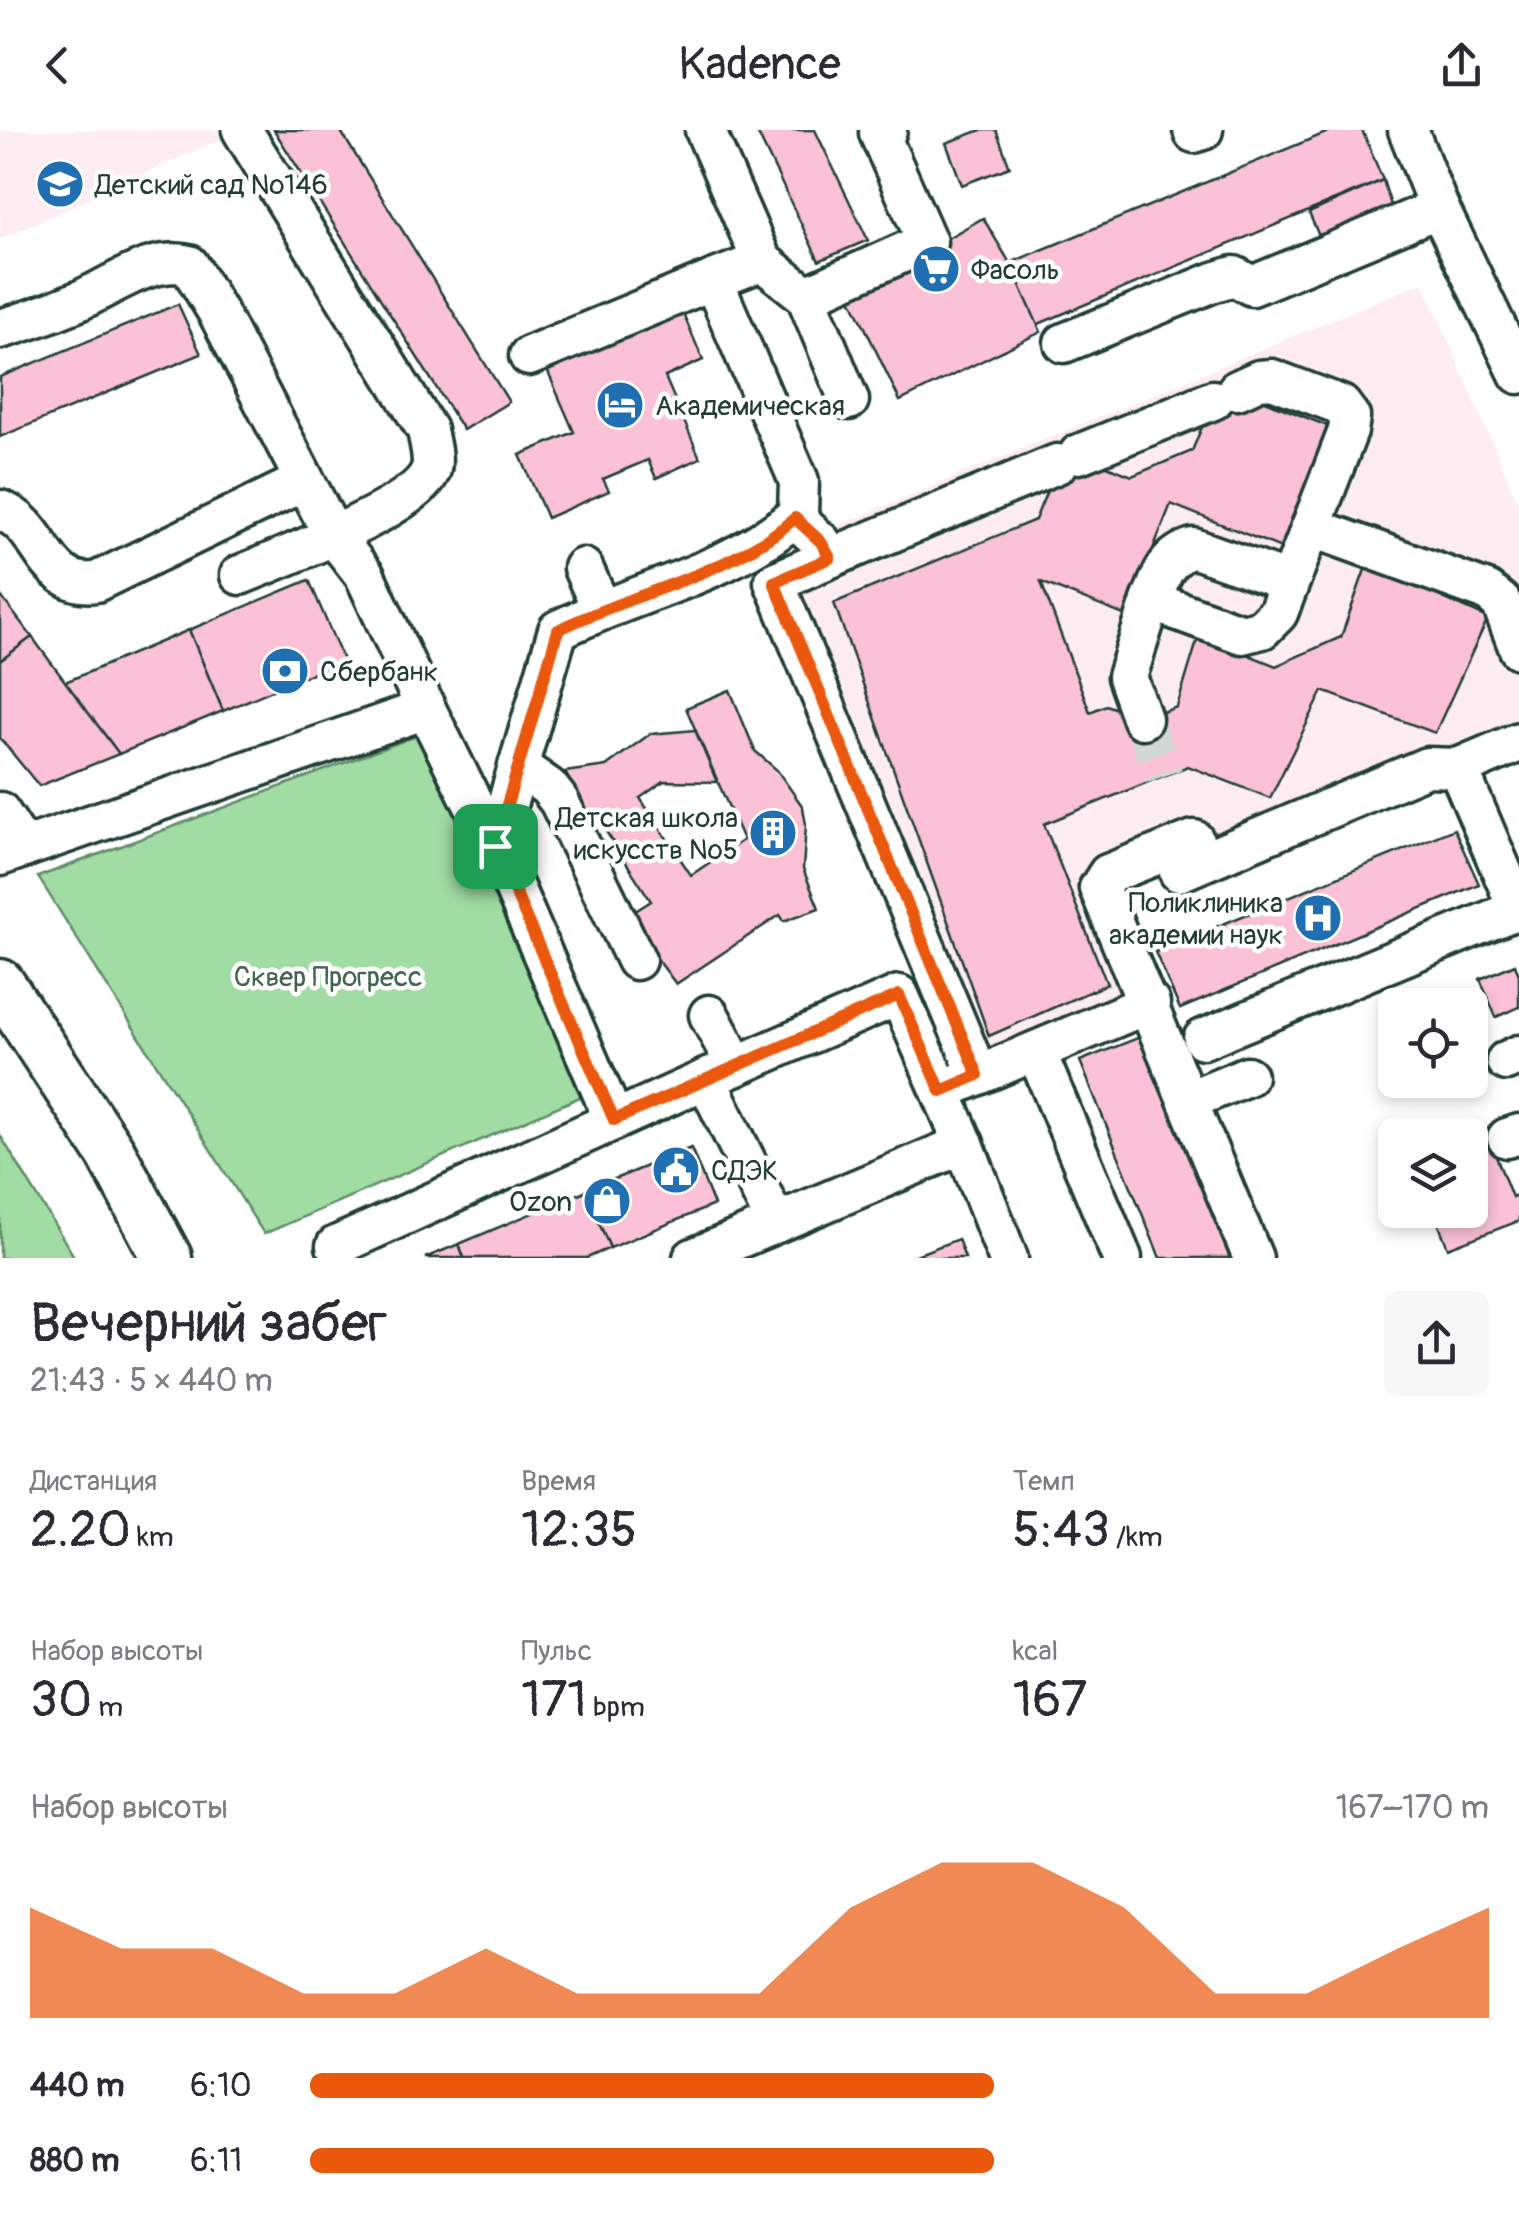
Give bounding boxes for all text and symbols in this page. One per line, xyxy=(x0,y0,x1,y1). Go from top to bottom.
text: Kadence xyxy=(678,37,841,93)
icon: back xyxy=(30,38,85,93)
icon: share xyxy=(1434,38,1489,93)
school or university icon: Детский сад №146 xyxy=(34,158,86,210)
place label: Детский сад №146 xyxy=(94,168,328,203)
supermarket icon: Фасоль xyxy=(910,243,962,295)
place label: Фасоль xyxy=(971,253,1060,288)
hotel icon: Академическая xyxy=(594,379,646,431)
place label: Академическая xyxy=(655,389,845,424)
bank icon: Сбербанк xyxy=(259,645,311,697)
place label: Сбербанк xyxy=(320,655,438,690)
place label: Детская школа искусств №5 xyxy=(554,801,738,868)
pin xyxy=(453,804,538,889)
building icon: Детская школа искусств №5 xyxy=(747,807,799,859)
icon: arrive xyxy=(468,819,523,874)
place label: Поликлиника академии наук xyxy=(1109,886,1283,953)
hospital icon: Поликлиника академии наук xyxy=(1292,892,1344,944)
park label: Сквер Прогресс xyxy=(234,960,422,995)
map controls xyxy=(1378,988,1488,1228)
button: locate xyxy=(1378,988,1488,1098)
button: layers xyxy=(1378,1118,1488,1228)
public building icon: СДЭК xyxy=(650,1144,702,1196)
place label: СДЭК xyxy=(711,1154,778,1189)
shop icon: Ozon xyxy=(581,1175,633,1227)
place label: Ozon xyxy=(509,1185,572,1220)
text: Вечерний забег xyxy=(30,1289,387,1358)
button: share xyxy=(1384,1291,1489,1396)
text: 21:43 · 5 × 440 m xyxy=(30,1361,273,1401)
text: Дистанция xyxy=(30,1464,157,1499)
text: Время xyxy=(521,1464,596,1499)
text: Темп xyxy=(1013,1464,1075,1499)
text: 2.20 xyxy=(30,1499,131,1562)
text: 12:35 xyxy=(521,1499,637,1562)
text: 5:43 xyxy=(1013,1499,1110,1562)
text: km xyxy=(131,1520,174,1555)
text: /km xyxy=(1110,1520,1163,1555)
text: Набор высоты xyxy=(30,1634,203,1669)
text: Пульс xyxy=(521,1634,592,1669)
text: kcal xyxy=(1013,1634,1058,1669)
text: 30 xyxy=(30,1669,92,1732)
text: 171 xyxy=(521,1669,587,1732)
text: 167 xyxy=(1013,1669,1087,1732)
text: m xyxy=(92,1690,123,1725)
text: bpm xyxy=(587,1690,645,1725)
text: Набор высоты xyxy=(30,1788,228,1828)
text: 167–170 m xyxy=(1336,1788,1489,1828)
text: 440 m xyxy=(30,2066,124,2106)
text: 6:10 xyxy=(190,2066,252,2106)
text: 880 m xyxy=(30,2141,119,2181)
text: 6:11 xyxy=(190,2141,242,2181)

